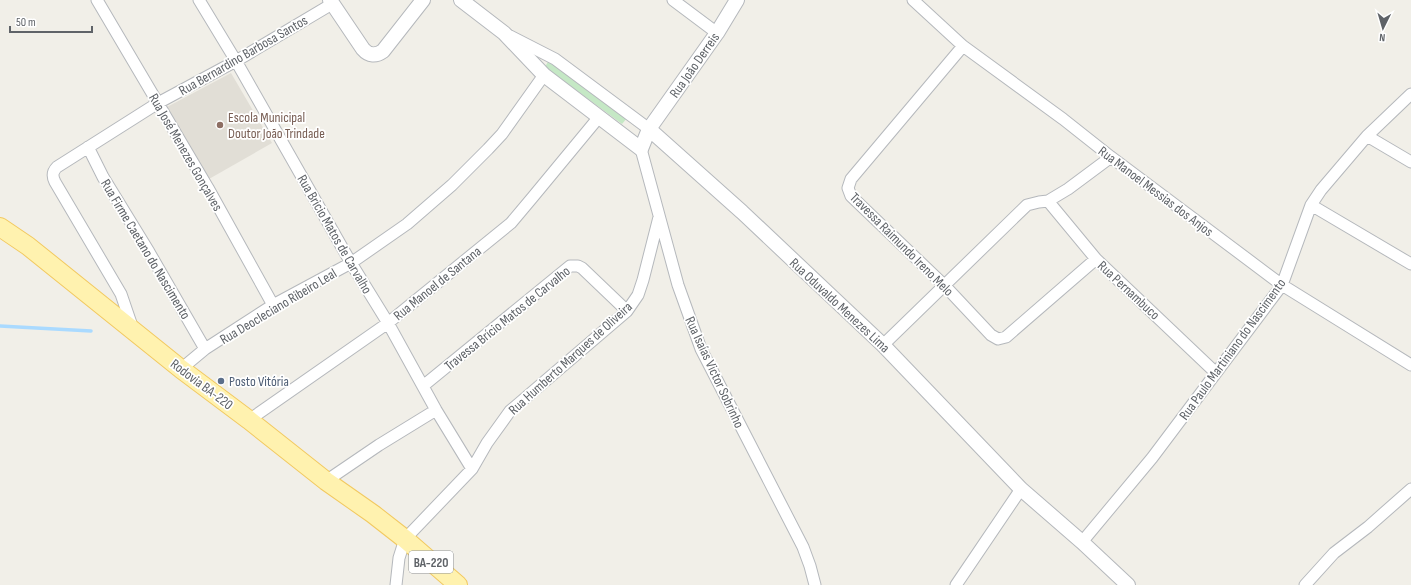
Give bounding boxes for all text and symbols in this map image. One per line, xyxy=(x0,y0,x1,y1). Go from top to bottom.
scale bar xyxy=(10,8,92,34)
north arrow xyxy=(1363,8,1403,48)
street label: Rua Bernardino Barbosa Santos xyxy=(176,12,311,99)
text: 50 m xyxy=(16,15,36,30)
street label: Rua João Derreis xyxy=(666,29,723,101)
text: N xyxy=(1379,31,1386,44)
street label: Rua José Menezes Gonçalves xyxy=(145,90,226,214)
place label: Escola Municipal Doutor João Trindade xyxy=(228,109,325,142)
marker: Escola Municipal Doutor João Trindade xyxy=(215,120,225,130)
street label: Rua Manoel Messias dos Anjos xyxy=(1095,143,1217,240)
street label: Rua Bricio Matos de Carvalho xyxy=(294,172,376,297)
street label: Rua Firme Caetano do Nascimento xyxy=(97,176,194,323)
street label: Travessa Raimundo Ireno Melo xyxy=(846,189,957,300)
street label: Rua Manoel de Santana xyxy=(390,243,485,324)
street label: Rua Oduvaldo Menezes Lima xyxy=(786,254,893,356)
street label: Rua Pernambuco xyxy=(1094,257,1163,324)
street label: Travessa Brício Matos de Carvalho xyxy=(441,262,574,374)
street label: Rua Deocleciano Ribeiro Leal xyxy=(217,265,340,348)
street label: Rua Paulo Martiniano do Nascimento xyxy=(1175,275,1290,423)
street label: Rua Humberto Marques de Oliveira xyxy=(505,298,636,418)
street label: Rua Isaías Victor Sobrinho xyxy=(681,314,748,431)
street label: Rodovia BA-220 xyxy=(167,355,236,414)
place label: Posto Vitória xyxy=(229,373,289,390)
marker: Posto Vitória xyxy=(216,376,226,386)
road number: BA-220 xyxy=(409,551,453,573)

